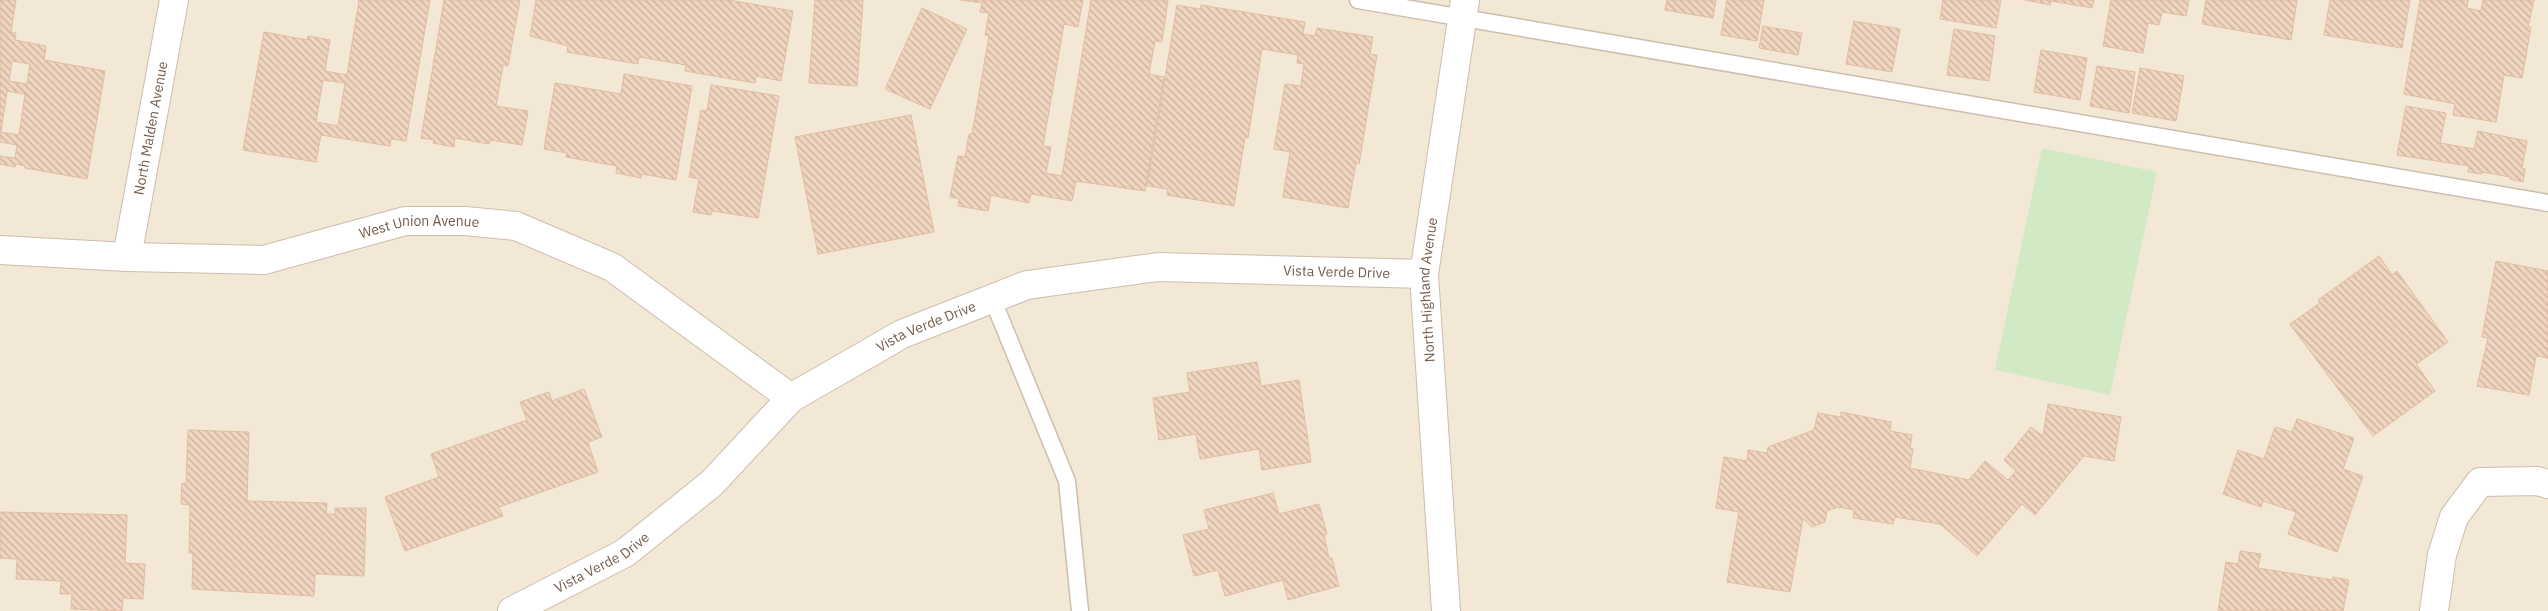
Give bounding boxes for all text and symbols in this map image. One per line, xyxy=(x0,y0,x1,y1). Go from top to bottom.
street label: North Malden Avenue xyxy=(130,59,172,196)
street label: West Union Avenue xyxy=(357,212,480,242)
street label: North Highland Avenue xyxy=(1415,216,1441,363)
street label: Vista Verde Drive xyxy=(1283,261,1391,282)
street label: Vista Verde Drive xyxy=(873,297,979,356)
street label: Vista Verde Drive xyxy=(551,528,653,597)

